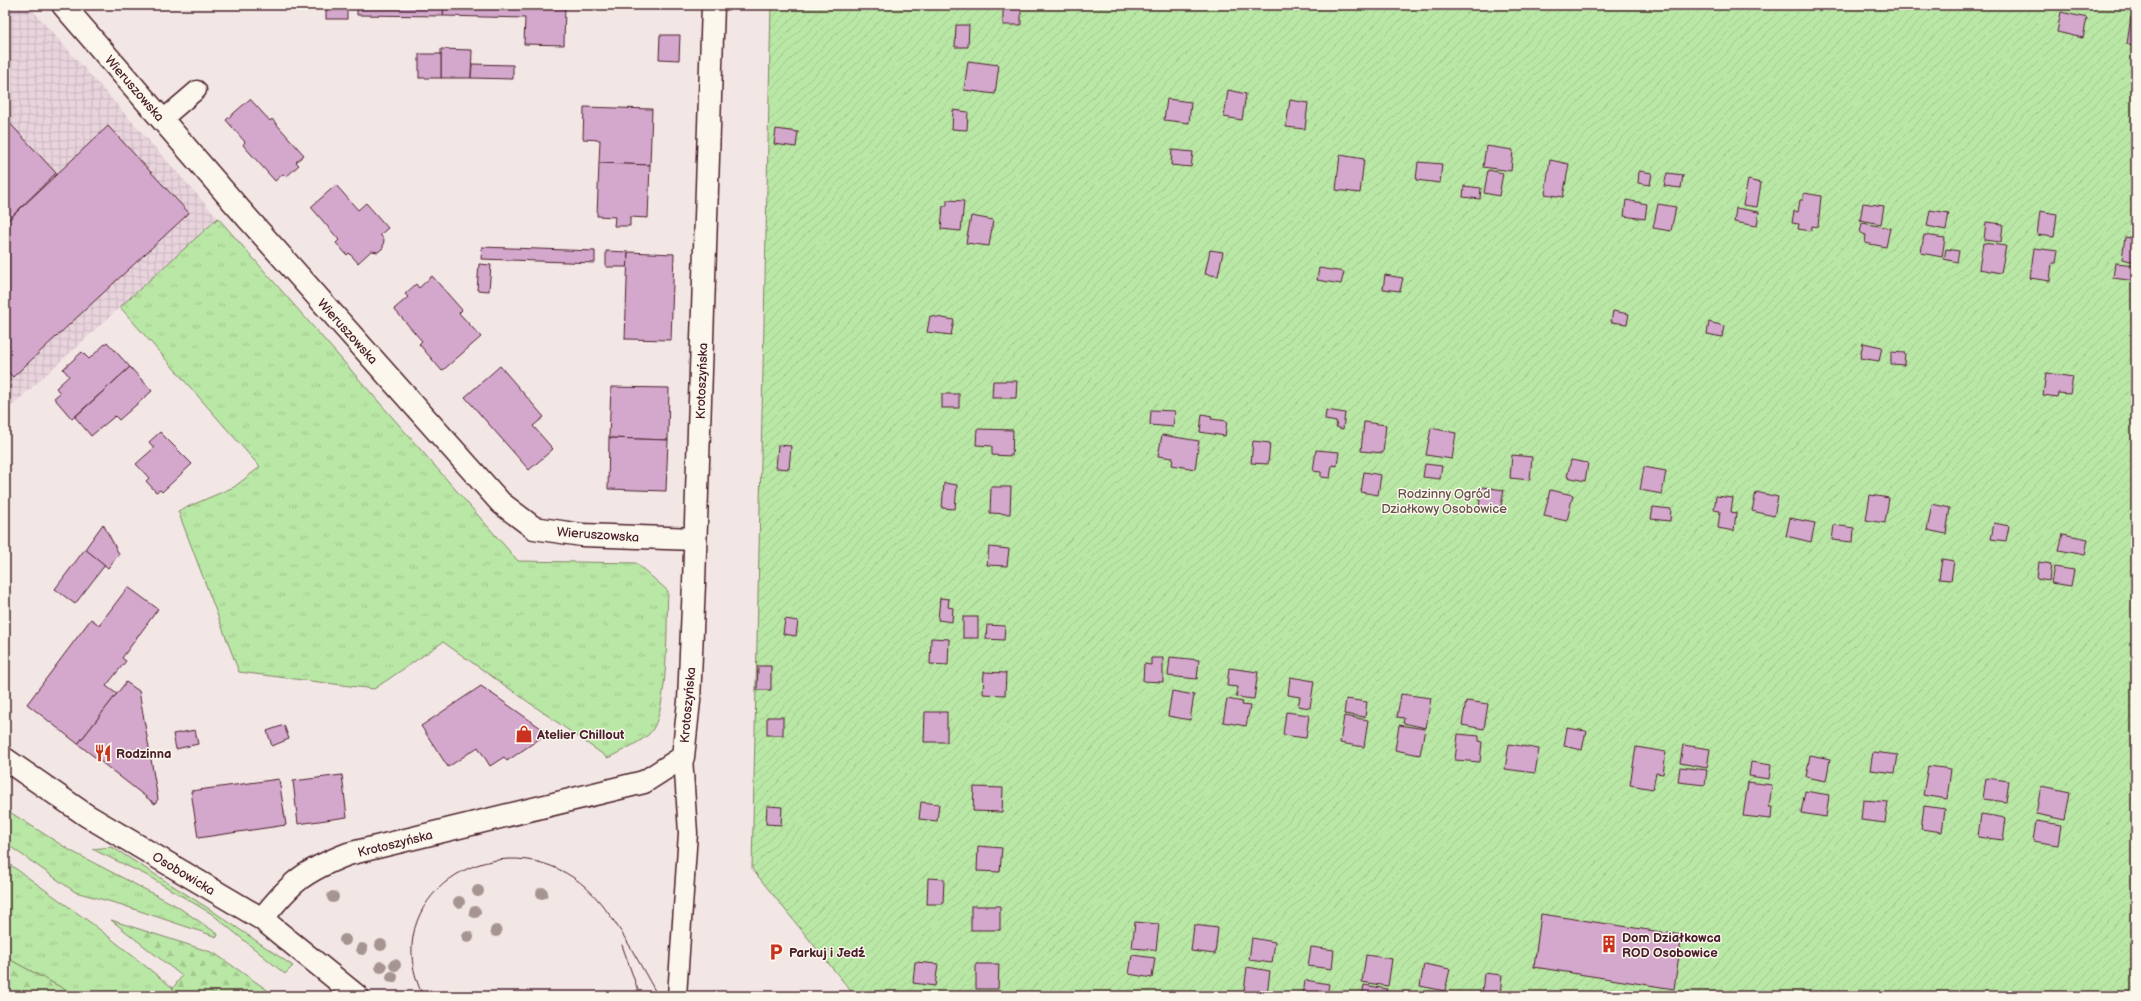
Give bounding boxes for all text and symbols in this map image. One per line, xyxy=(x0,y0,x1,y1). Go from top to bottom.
street label: Wieruszowska xyxy=(101,52,167,125)
street label: Wieruszowska xyxy=(314,296,381,368)
street label: Krotoszyńska xyxy=(693,343,711,420)
park label: Rodzinny Ogród Działkowy Osobowice xyxy=(1381,486,1507,517)
street label: Wieruszowska xyxy=(556,524,640,546)
street label: Krotoszyńska xyxy=(677,666,699,744)
shop icon: Atelier Chillout xyxy=(514,724,534,744)
place label: Atelier Chillout xyxy=(536,727,625,743)
restaurant icon: Rodzinna xyxy=(93,743,113,763)
place label: Rodzinna xyxy=(116,746,171,762)
street label: Krotoszyńska xyxy=(356,827,434,861)
street label: Osobowicka xyxy=(149,849,218,899)
place label: Dom Działkowca ROD Osobowice xyxy=(1622,930,1721,961)
building icon: Dom Działkowca ROD Osobowice xyxy=(1599,934,1619,954)
parking icon: Parkuj i Jedź xyxy=(766,942,786,962)
place label: Parkuj i Jedź xyxy=(789,945,865,961)

